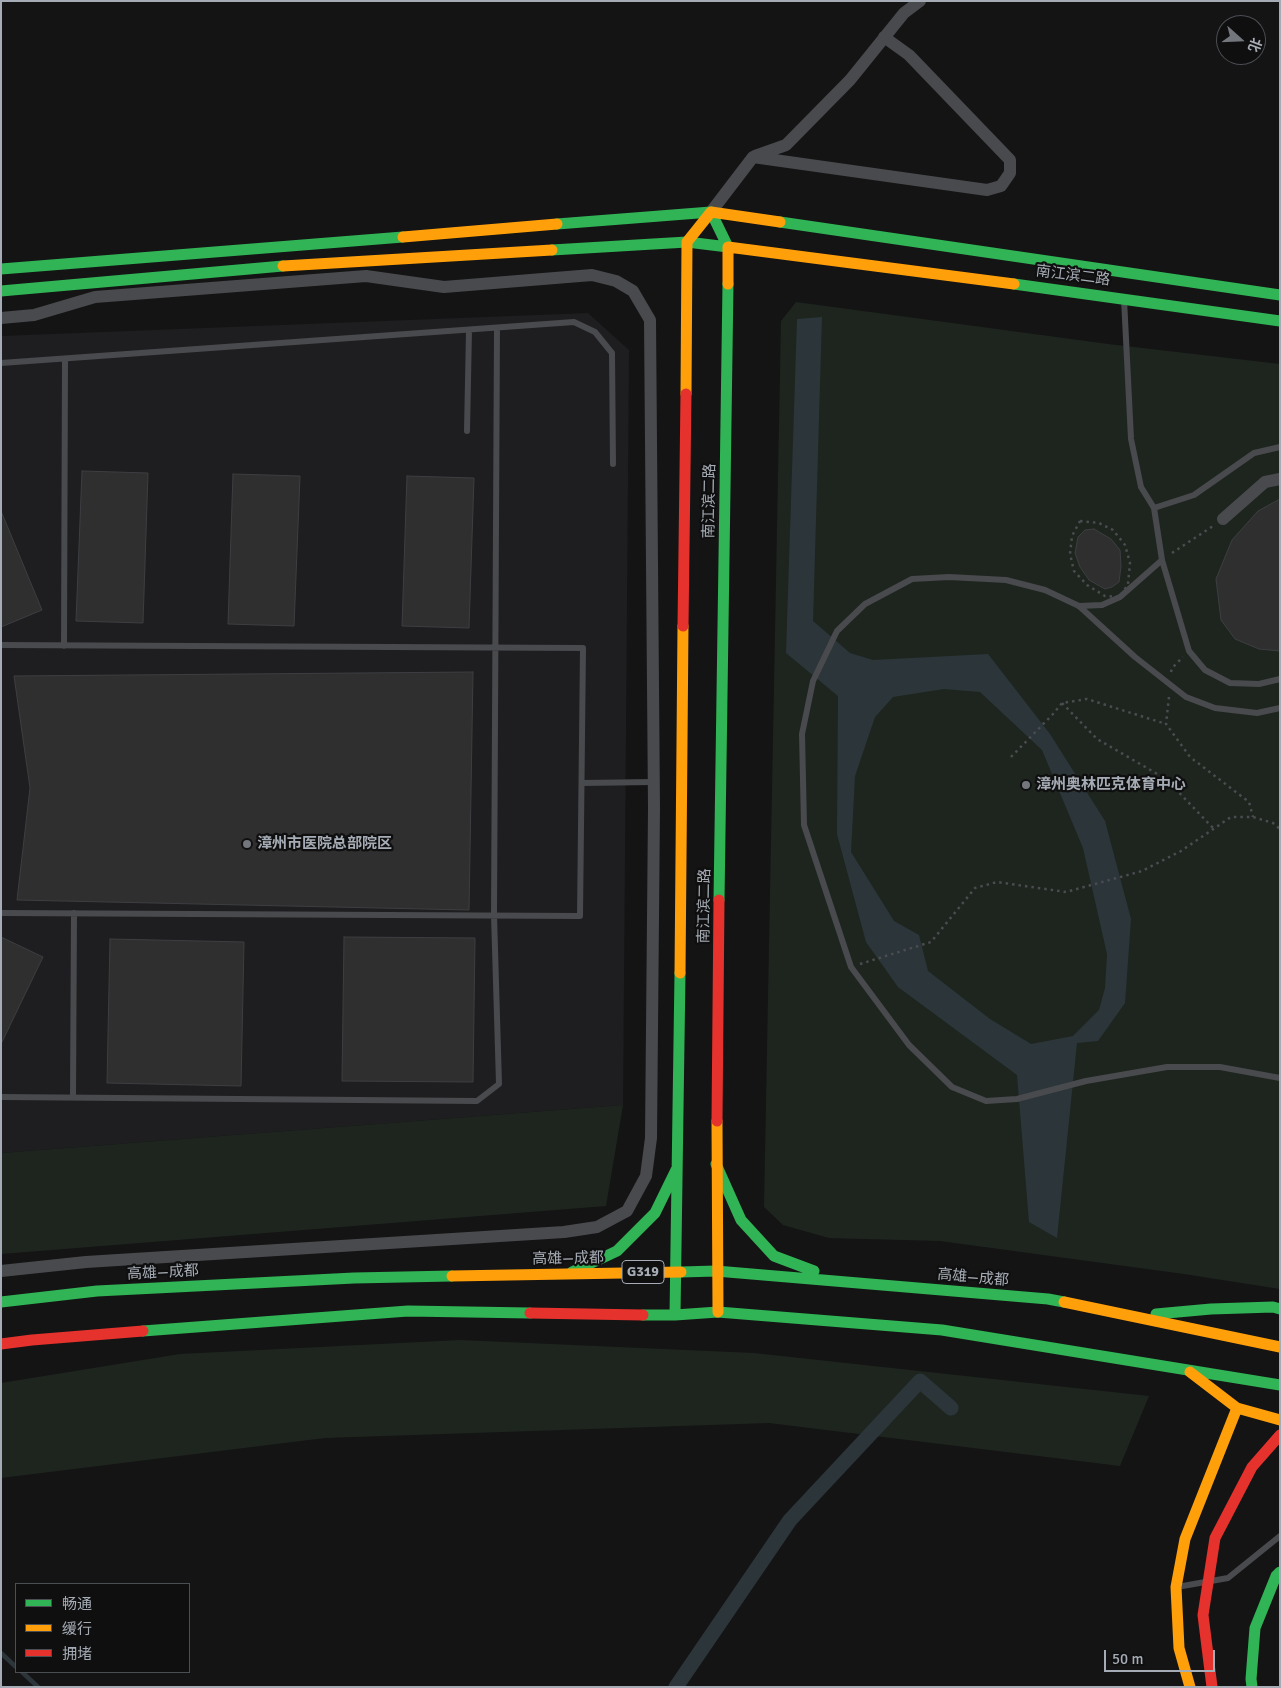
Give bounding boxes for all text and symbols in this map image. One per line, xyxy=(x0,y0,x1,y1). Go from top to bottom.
north arrow xyxy=(1216,15,1266,65)
text: 北 xyxy=(1244,35,1265,54)
street label: 南江滨二路 xyxy=(1035,262,1111,290)
street label: 南江滨二路 xyxy=(700,463,720,539)
place label: 漳州奥林匹克体育中心 xyxy=(1036,776,1186,794)
marker: 漳州奥林匹克体育中心 xyxy=(1020,779,1032,791)
place label: 漳州市医院总部院区 xyxy=(257,835,392,853)
marker: 漳州市医院总部院区 xyxy=(241,838,253,850)
street label: 南江滨二路 xyxy=(695,868,715,944)
street label: 高雄—成都 xyxy=(532,1249,604,1269)
road number: G319 xyxy=(622,1260,664,1284)
street label: 高雄—成都 xyxy=(127,1262,199,1284)
street label: 高雄—成都 xyxy=(936,1266,1010,1290)
legend xyxy=(15,1583,190,1673)
text: 畅通 xyxy=(62,1595,92,1613)
text: 缓行 xyxy=(62,1620,92,1638)
scale bar xyxy=(1106,1640,1217,1672)
text: 拥堵 xyxy=(62,1645,92,1663)
text: 50 m xyxy=(1112,1650,1143,1668)

